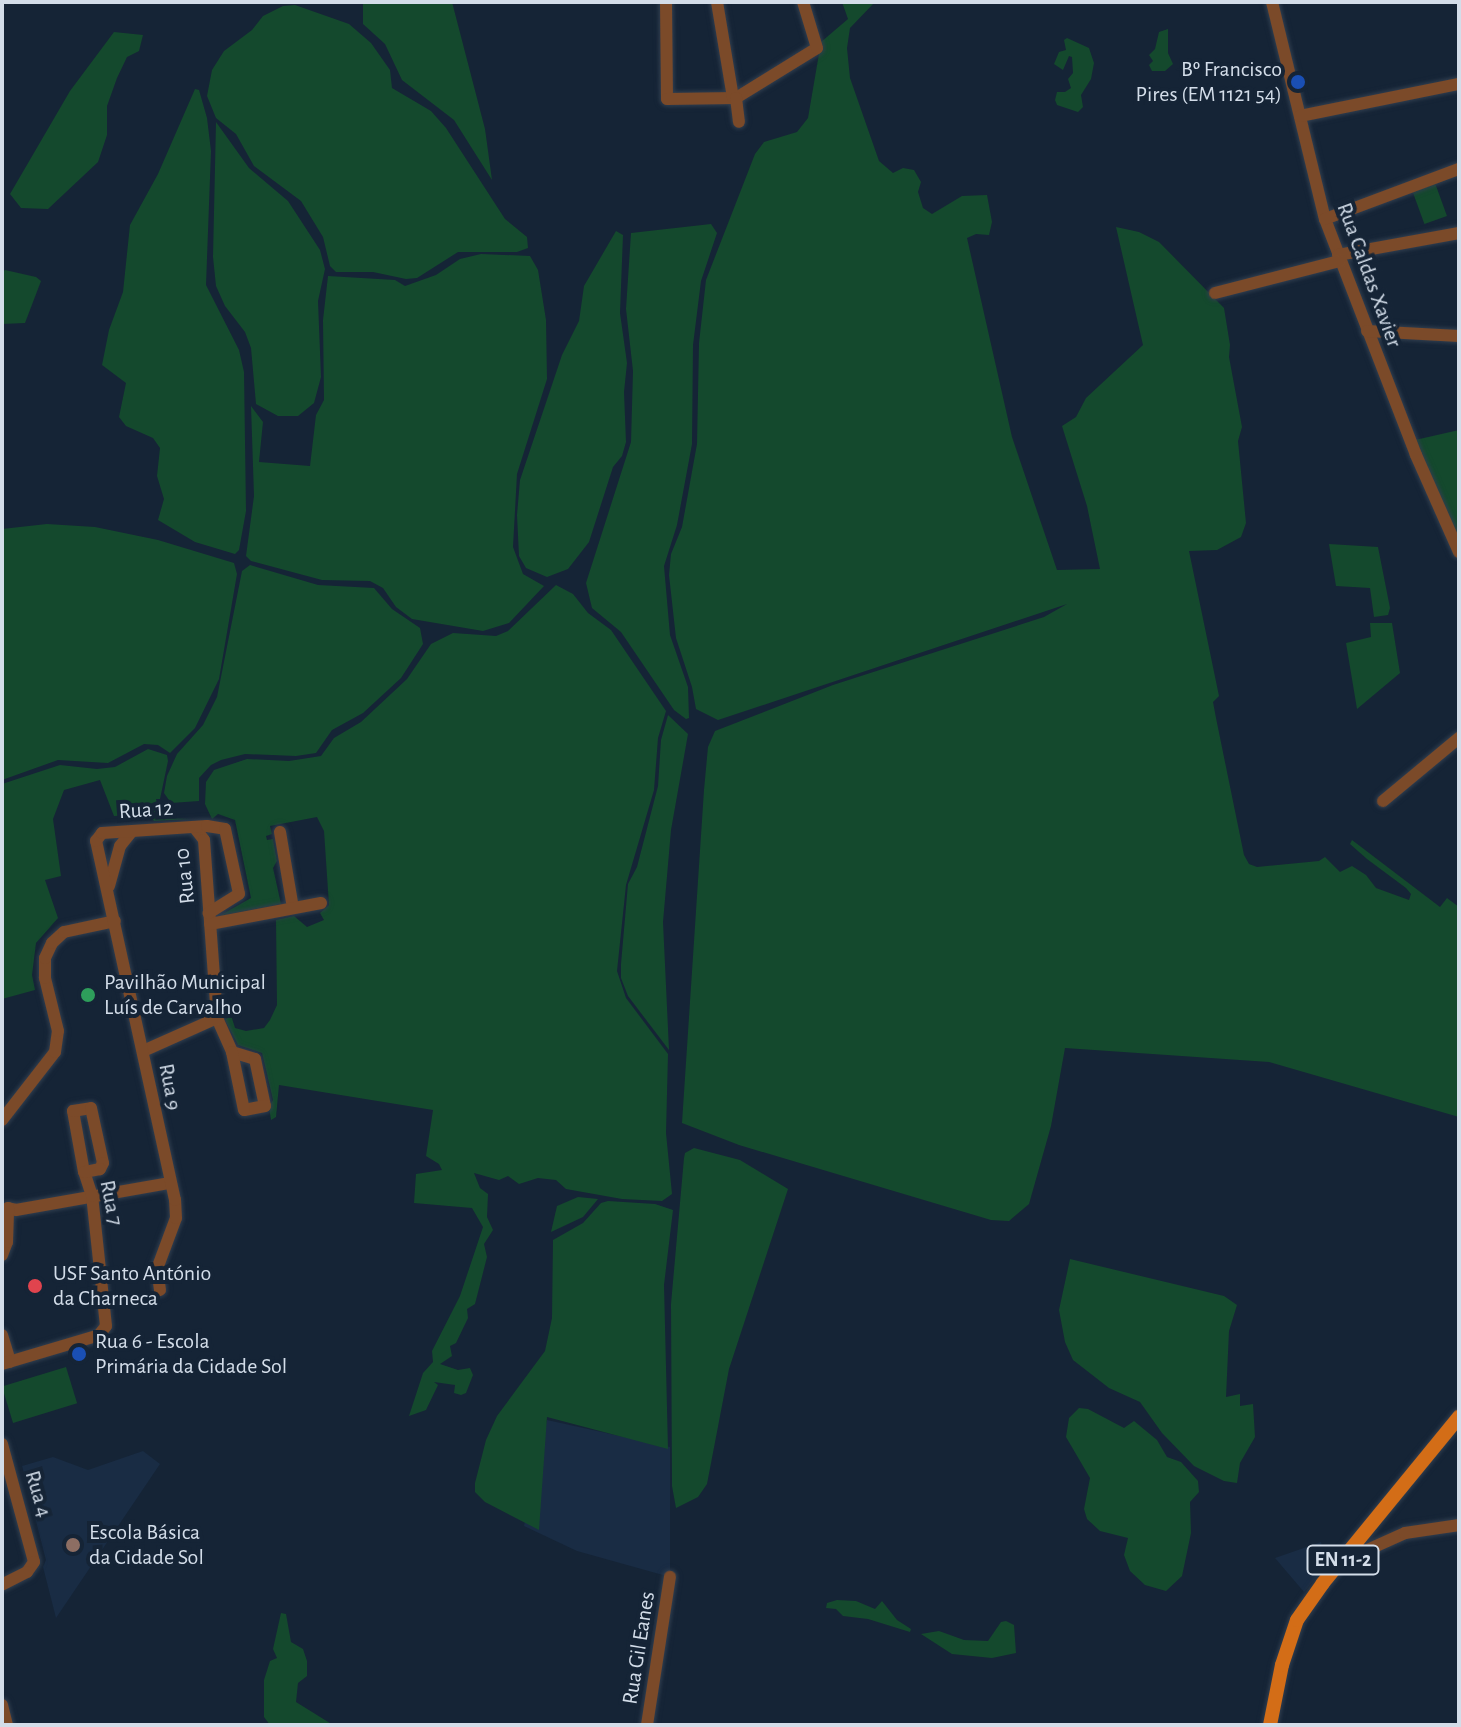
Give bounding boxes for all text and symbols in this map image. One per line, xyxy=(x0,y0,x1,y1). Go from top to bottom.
place label: Bº Francisco Pires (EM 1121 54) xyxy=(1135,56,1282,108)
marker: Bº Francisco Pires (EM 1121 54) xyxy=(1289,73,1307,91)
street label: Rua Caldas Xavier xyxy=(1331,199,1407,351)
street label: Rua 12 xyxy=(118,795,174,825)
street label: Rua 10 xyxy=(169,847,201,905)
place label: Pavilhão Municipal Luís de Carvalho xyxy=(104,969,266,1020)
marker: Pavilhão Municipal Luís de Carvalho xyxy=(79,986,97,1004)
street label: Rua 9 xyxy=(153,1061,187,1113)
street label: Rua 7 xyxy=(94,1178,128,1228)
place label: USF Santo António da Charneca xyxy=(53,1260,211,1312)
marker: USF Santo António da Charneca xyxy=(24,1275,46,1297)
place label: Rua 6 - Escola Primária da Cidade Sol xyxy=(95,1328,287,1380)
marker: Rua 6 - Escola Primária da Cidade Sol xyxy=(70,1345,88,1363)
street label: Rua 4 xyxy=(19,1468,57,1520)
place label: Escola Básica da Cidade Sol xyxy=(89,1519,204,1570)
marker: Escola Básica da Cidade Sol xyxy=(64,1536,82,1554)
road number: EN 11-2 xyxy=(1305,1544,1381,1576)
street label: Rua Gil Eanes xyxy=(617,1590,661,1706)

